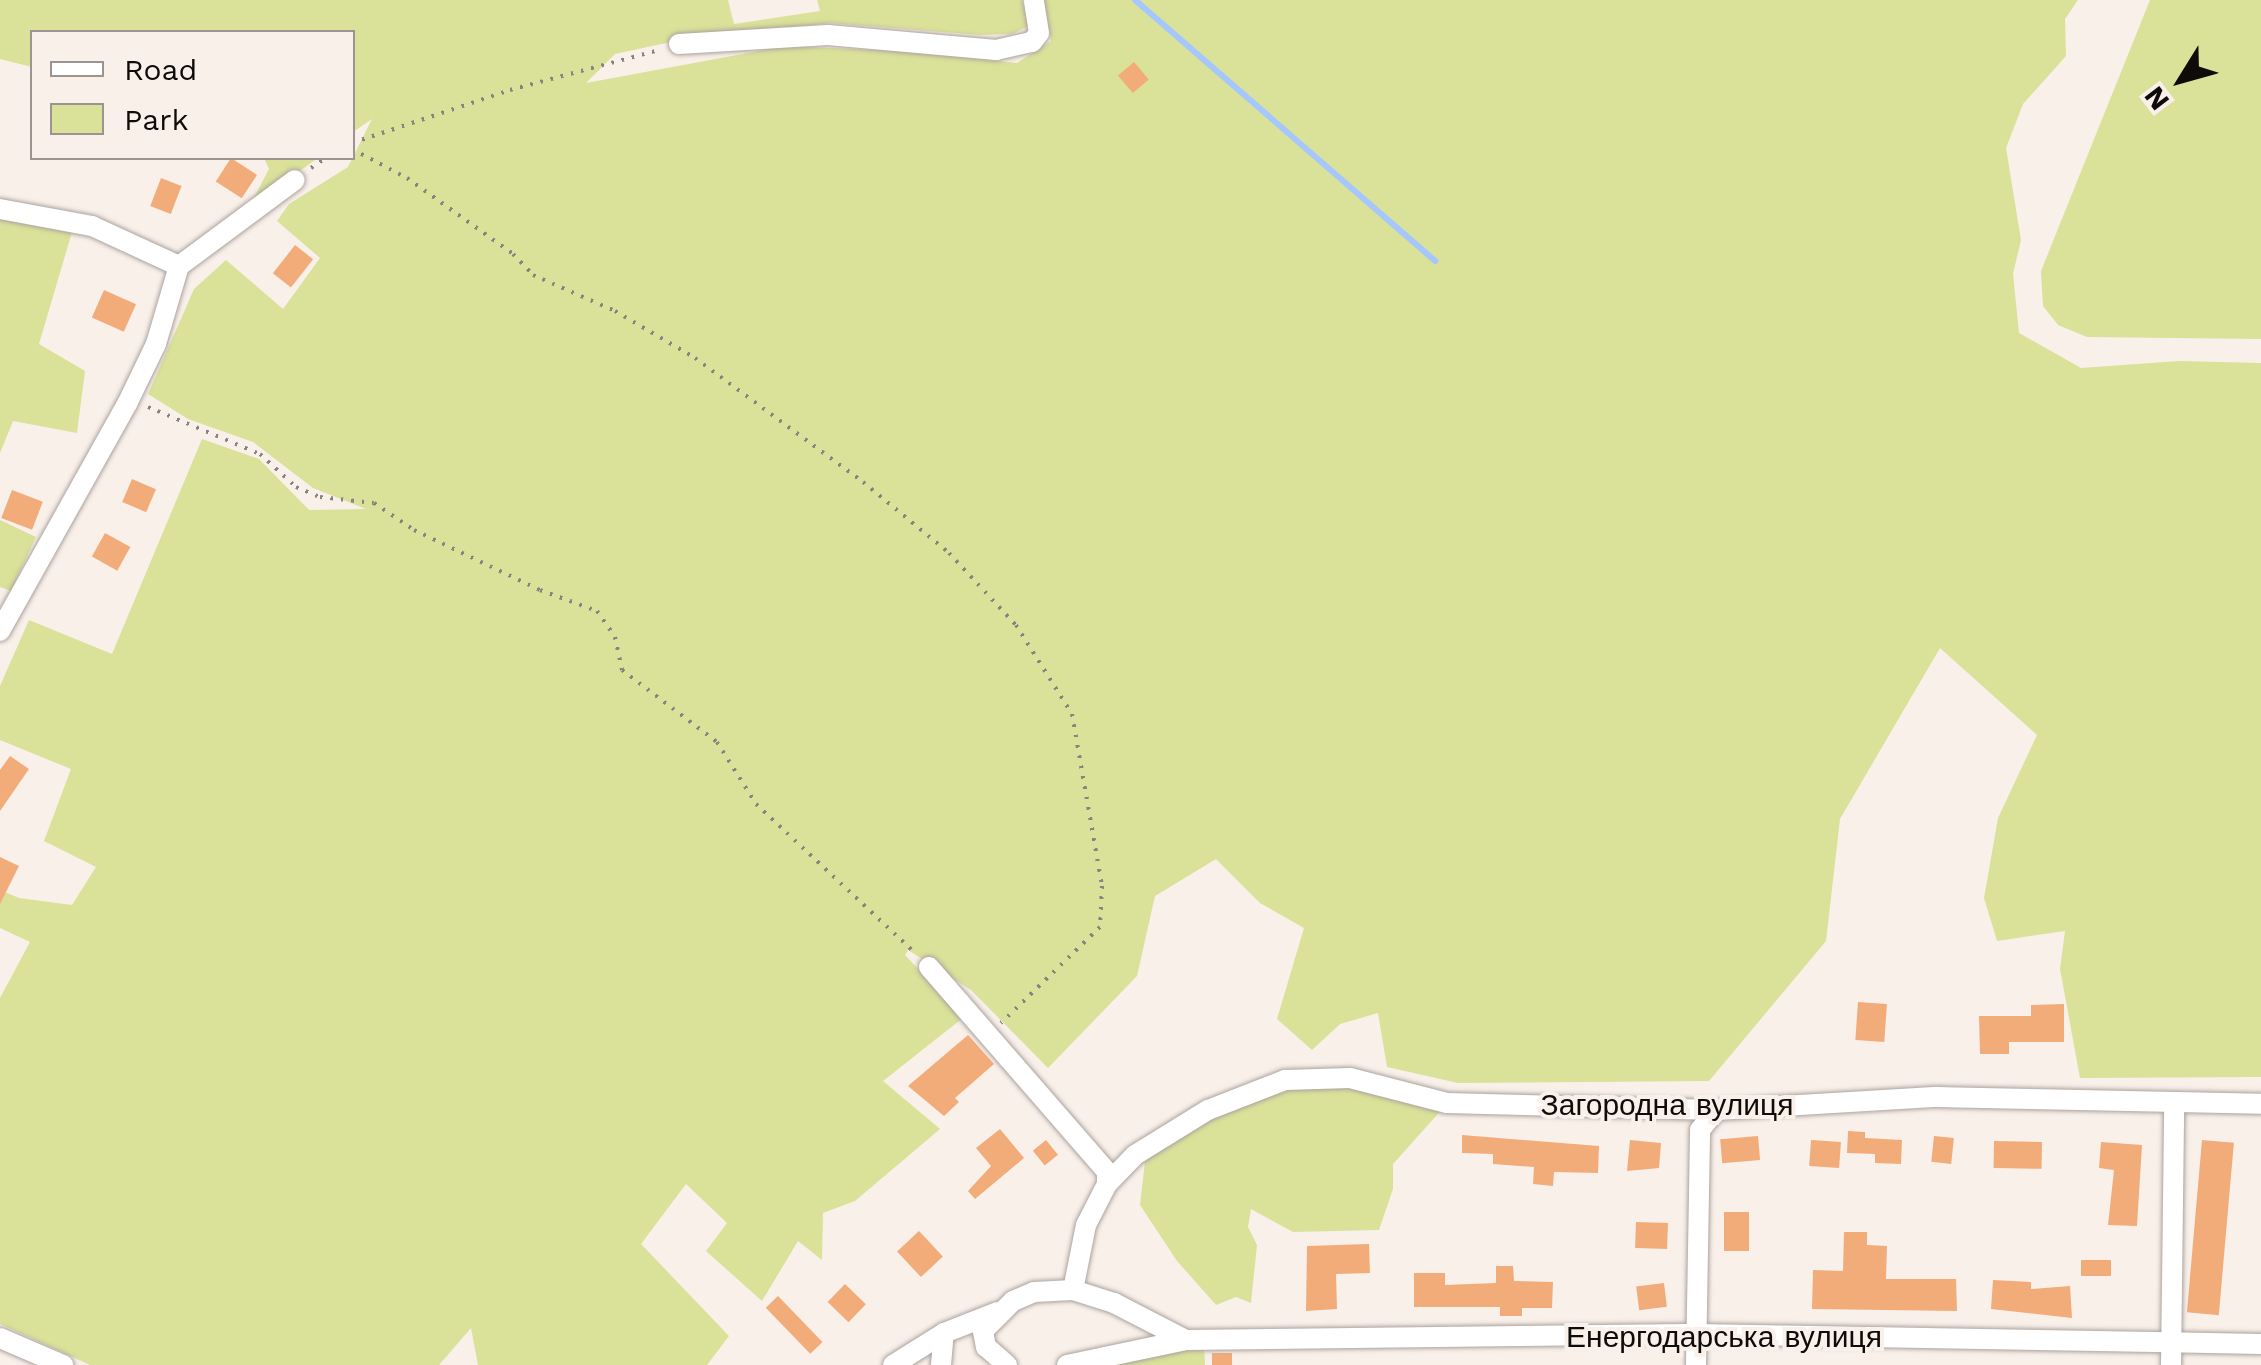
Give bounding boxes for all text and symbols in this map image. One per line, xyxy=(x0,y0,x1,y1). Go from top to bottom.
legend xyxy=(30,30,355,160)
north arrow xyxy=(2131,30,2231,130)
text: Road xyxy=(124,52,197,87)
text: N xyxy=(2137,80,2176,117)
text: Park xyxy=(124,102,189,137)
street label: Загородна вулиця xyxy=(1541,1087,1793,1123)
street label: Енергодарська вулиця xyxy=(1566,1319,1882,1355)

